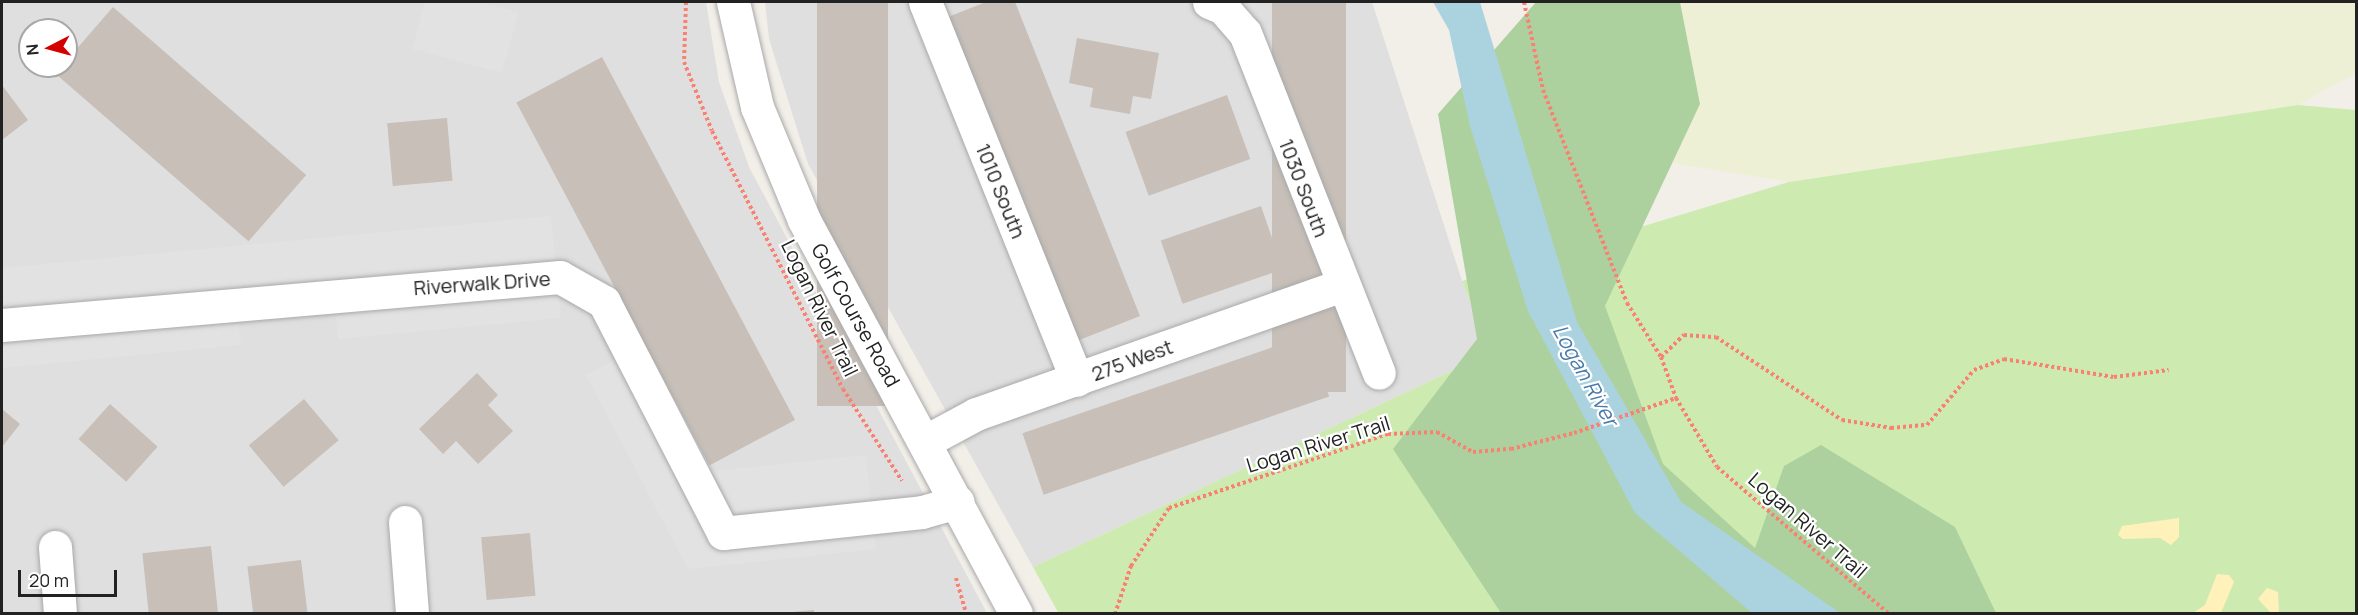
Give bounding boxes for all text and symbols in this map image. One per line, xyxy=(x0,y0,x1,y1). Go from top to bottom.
north arrow xyxy=(18,18,78,78)
text: N xyxy=(21,43,44,57)
street label: 1030 South xyxy=(1274,136,1334,240)
street label: 1010 South xyxy=(971,140,1031,242)
street label: Logan River Trail xyxy=(777,236,863,380)
street label: Golf Course Road xyxy=(807,239,905,391)
street label: Riverwalk Drive xyxy=(413,266,551,300)
water label: Logan River xyxy=(1548,320,1624,430)
street label: 275 West xyxy=(1088,334,1176,386)
street label: Logan River Trail xyxy=(1243,411,1393,477)
street label: Logan River Trail xyxy=(1744,467,1872,583)
scale bar xyxy=(21,558,120,596)
text: 20 m xyxy=(29,568,69,592)

